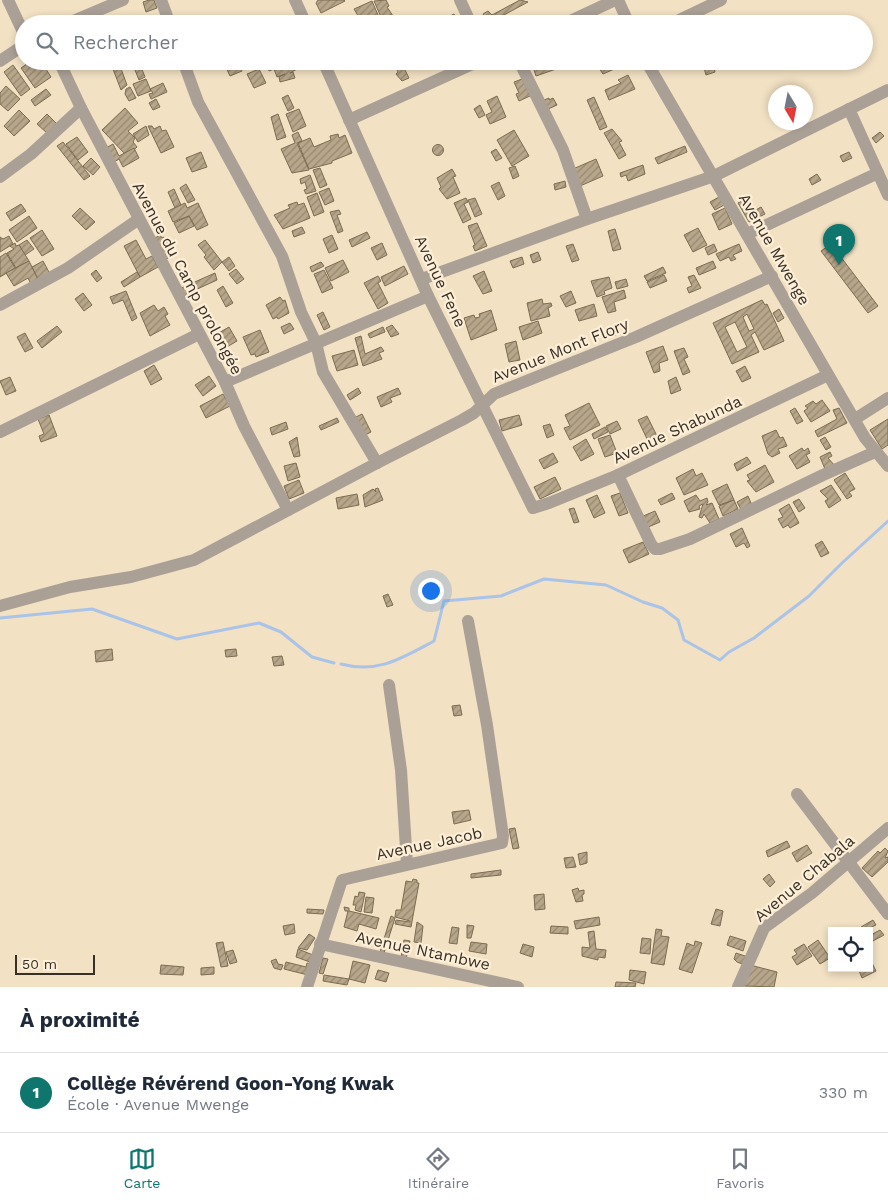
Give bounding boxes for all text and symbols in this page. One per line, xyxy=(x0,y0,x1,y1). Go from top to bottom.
search box xyxy=(15,15,873,70)
icon: search xyxy=(33,29,61,57)
text: Rechercher xyxy=(73,31,178,54)
north arrow xyxy=(768,85,813,130)
street label: Avenue du Camp prolongée xyxy=(129,179,247,378)
street label: Avenue Mwenge xyxy=(735,190,814,308)
pin: 1 xyxy=(823,224,855,265)
street label: Avenue Fene xyxy=(411,232,470,330)
street label: Avenue Mont Flory xyxy=(489,314,632,387)
street label: Avenue Shabunda xyxy=(610,391,745,468)
your location xyxy=(418,578,444,604)
street label: Avenue Jacob xyxy=(374,823,484,864)
street label: Avenue Chabala xyxy=(750,831,858,926)
street label: Avenue Ntambwe xyxy=(354,927,492,974)
map controls xyxy=(828,927,873,972)
button: locate xyxy=(828,927,873,972)
scale bar xyxy=(15,952,95,975)
text: 50 m xyxy=(22,956,57,972)
text: À proximité xyxy=(20,1007,140,1032)
text: Collège Révérend Goon-Yong Kwak xyxy=(67,1072,394,1095)
text: 1 xyxy=(33,1083,39,1102)
text: 330 m xyxy=(819,1083,868,1102)
text: École · Avenue Mwenge xyxy=(67,1095,249,1114)
tab: Carte xyxy=(124,1145,160,1191)
tab: Itinéraire xyxy=(408,1145,469,1191)
tab: Favoris xyxy=(716,1145,764,1191)

